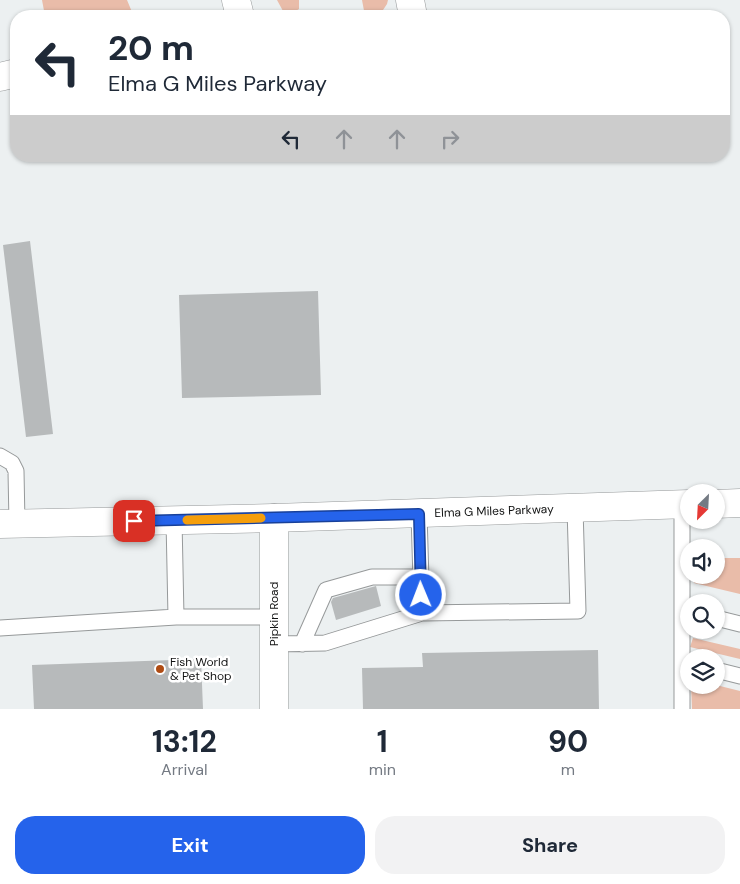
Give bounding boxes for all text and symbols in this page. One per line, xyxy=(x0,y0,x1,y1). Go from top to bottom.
text: 20 m xyxy=(108,25,194,71)
icon: left xyxy=(25,30,90,95)
text: Elma G Miles Parkway xyxy=(108,69,327,98)
icon: left xyxy=(277,125,305,153)
icon: ahead xyxy=(330,125,358,153)
icon: ahead xyxy=(383,125,411,153)
icon: right xyxy=(436,125,464,153)
north arrow xyxy=(680,484,725,529)
map controls xyxy=(680,484,725,694)
pin xyxy=(113,500,155,542)
street label: Elma G Miles Parkway xyxy=(434,501,554,521)
icon: arrive xyxy=(120,507,148,535)
button: sound xyxy=(680,539,725,584)
position arrow xyxy=(394,568,446,620)
street label: Pipkin Road xyxy=(266,582,282,646)
button: search xyxy=(680,594,725,639)
button: layers xyxy=(680,649,725,694)
place label: Fish World & Pet Shop xyxy=(170,654,232,684)
marker: Fish World & Pet Shop xyxy=(154,663,166,675)
text: 13:12 xyxy=(152,722,217,761)
text: 1 xyxy=(377,722,388,761)
text: 90 xyxy=(548,722,588,761)
text: Arrival xyxy=(161,759,208,780)
text: min xyxy=(369,759,396,780)
text: m xyxy=(561,759,575,780)
button: Exit xyxy=(15,816,365,874)
button: Share xyxy=(375,816,725,874)

